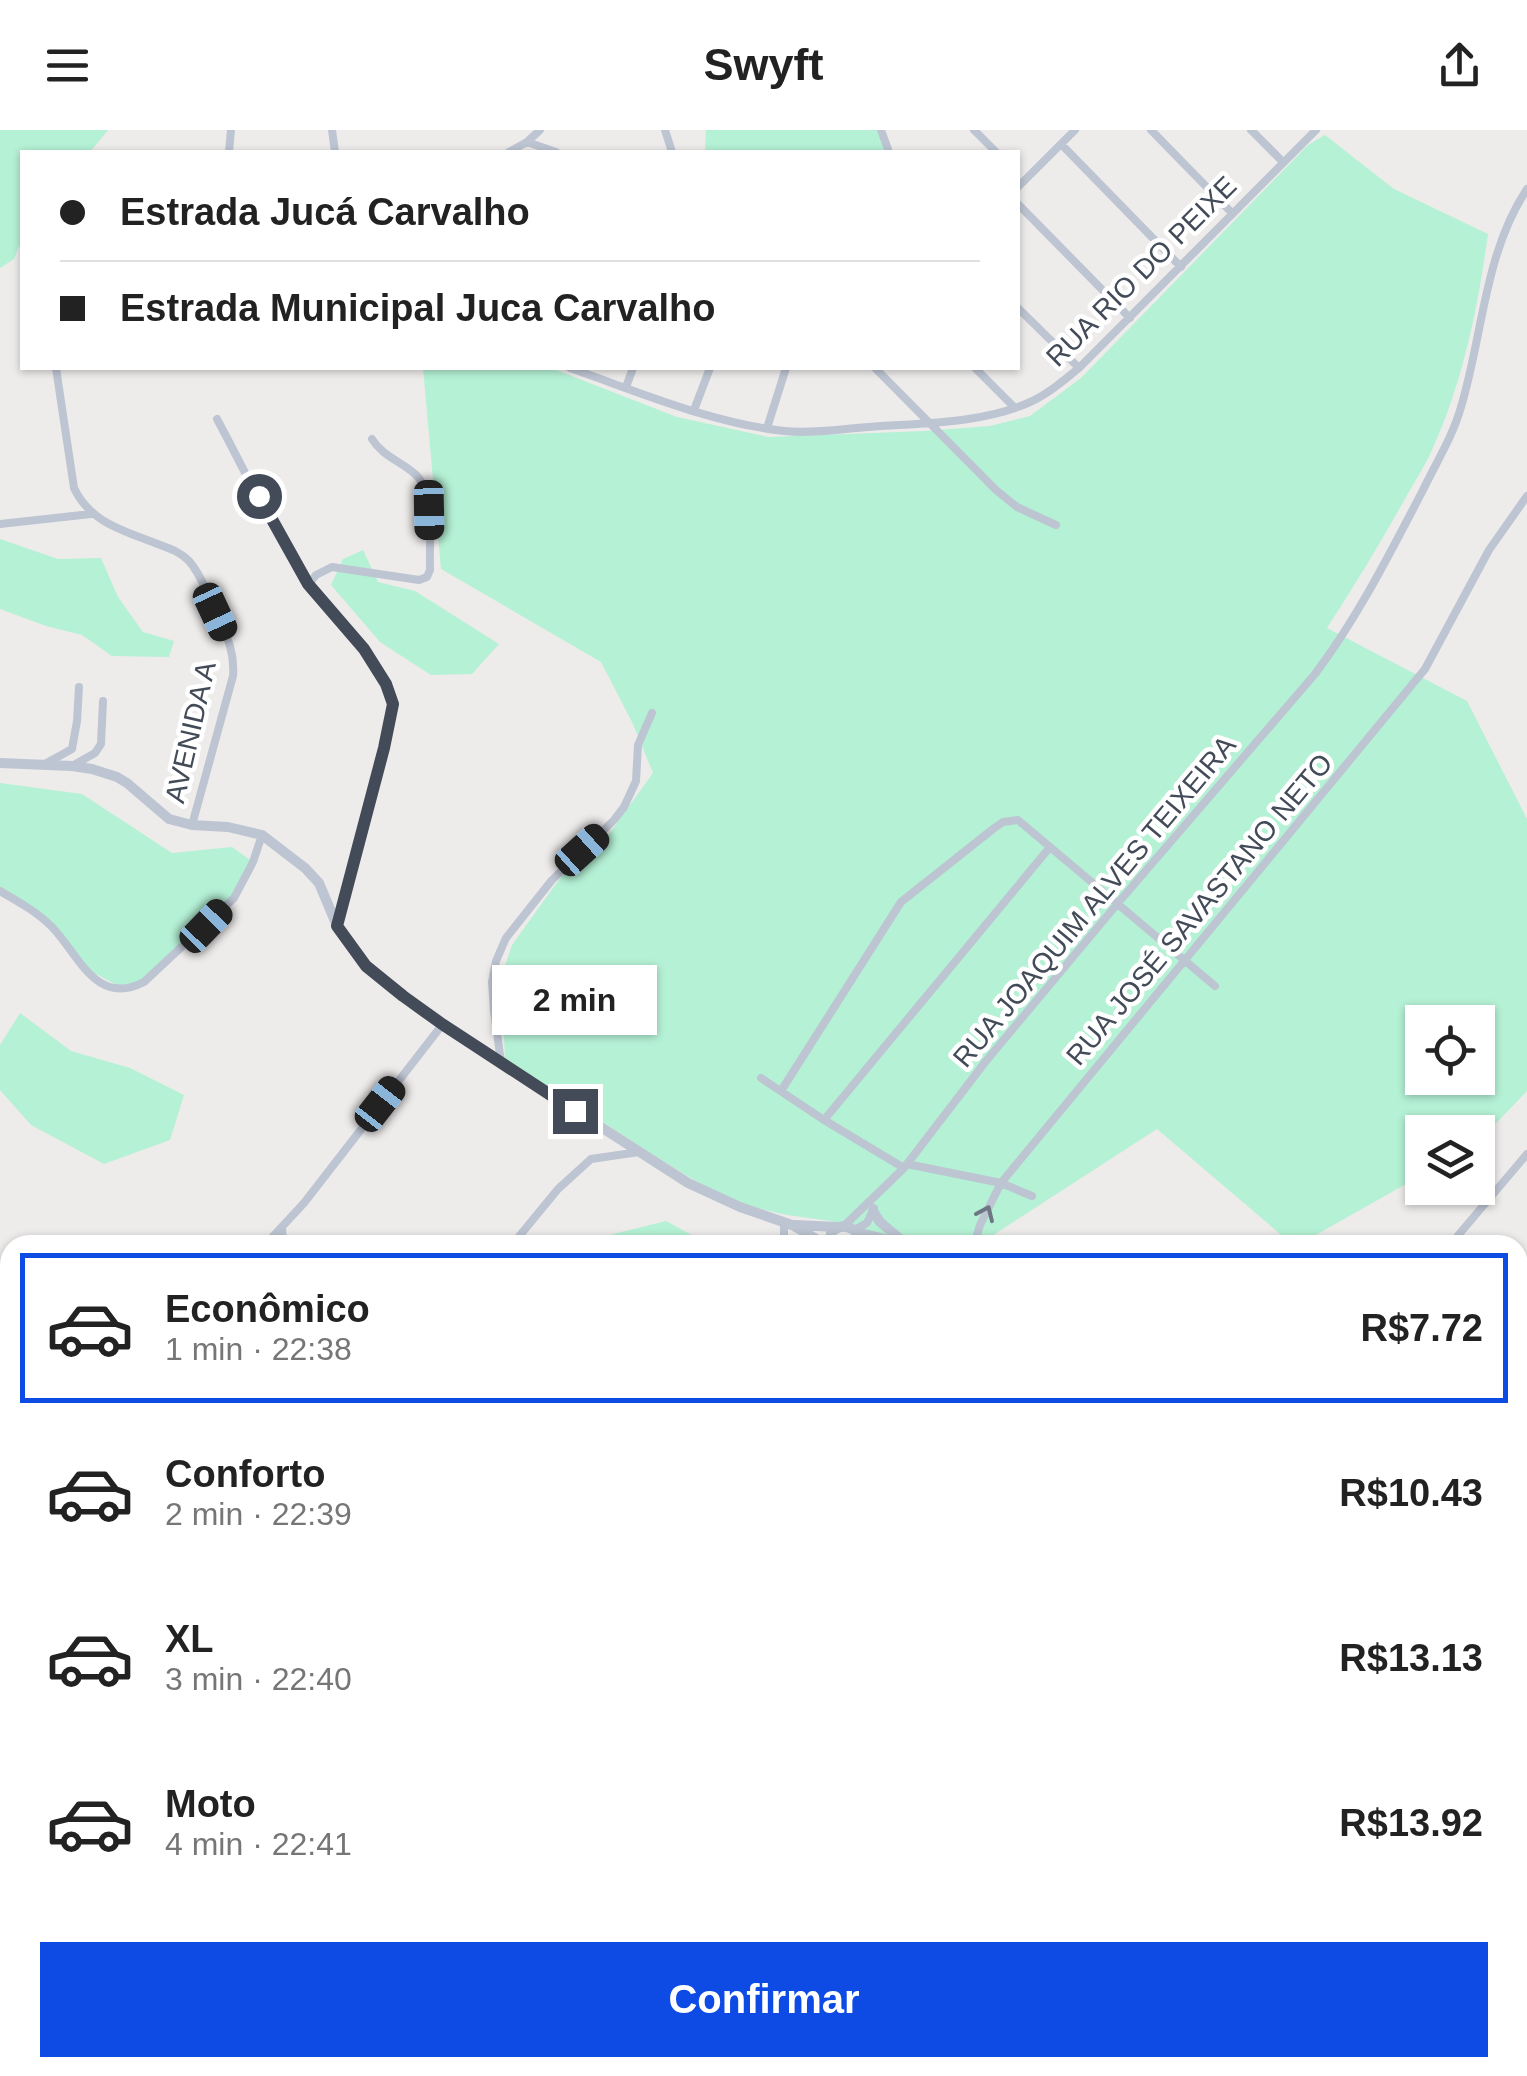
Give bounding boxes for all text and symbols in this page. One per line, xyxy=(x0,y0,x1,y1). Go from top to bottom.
icon: menu xyxy=(40,38,95,93)
icon: share xyxy=(1432,38,1487,93)
text: Swyft xyxy=(703,39,824,90)
street label: RUA RIO DO PEIXE xyxy=(1040,170,1243,373)
text: Estrada Jucá Carvalho xyxy=(120,191,530,233)
text: Estrada Municipal Juca Carvalho xyxy=(120,287,716,329)
route start xyxy=(237,474,282,519)
car xyxy=(413,480,445,540)
car xyxy=(189,578,241,646)
street label: AVENIDA A xyxy=(159,658,222,806)
street label: RUA JOAQUIM ALVES TEIXEIRA xyxy=(947,729,1242,1073)
street label: RUA JOSÉ SAVASTANO NETO xyxy=(1060,748,1339,1071)
car xyxy=(550,819,614,881)
car xyxy=(174,894,238,958)
callout: 2 min xyxy=(492,966,658,1036)
text: 2 min xyxy=(533,982,616,1018)
map controls xyxy=(1405,1005,1495,1205)
button: locate xyxy=(1405,1005,1495,1095)
car xyxy=(350,1071,410,1137)
route end xyxy=(553,1089,598,1134)
button: layers xyxy=(1405,1115,1495,1205)
one-way arrow xyxy=(974,1205,994,1223)
icon: car xyxy=(45,1283,135,1373)
text: Econômico xyxy=(165,1288,370,1330)
text: R$7.72 xyxy=(1360,1307,1483,1349)
text: 1 min · 22:38 xyxy=(165,1331,352,1367)
icon: car xyxy=(45,1448,135,1538)
text: Conforto xyxy=(165,1453,325,1495)
text: R$10.43 xyxy=(1339,1472,1483,1514)
text: 2 min · 22:39 xyxy=(165,1496,352,1532)
icon: car xyxy=(45,1613,135,1703)
text: XL xyxy=(165,1618,214,1660)
text: R$13.13 xyxy=(1339,1637,1483,1679)
text: 3 min · 22:40 xyxy=(165,1661,352,1697)
icon: car xyxy=(45,1778,135,1868)
text: Moto xyxy=(165,1783,256,1825)
text: R$13.92 xyxy=(1339,1802,1483,1844)
text: 4 min · 22:41 xyxy=(165,1826,352,1862)
button: Confirmar xyxy=(40,1942,1488,2057)

